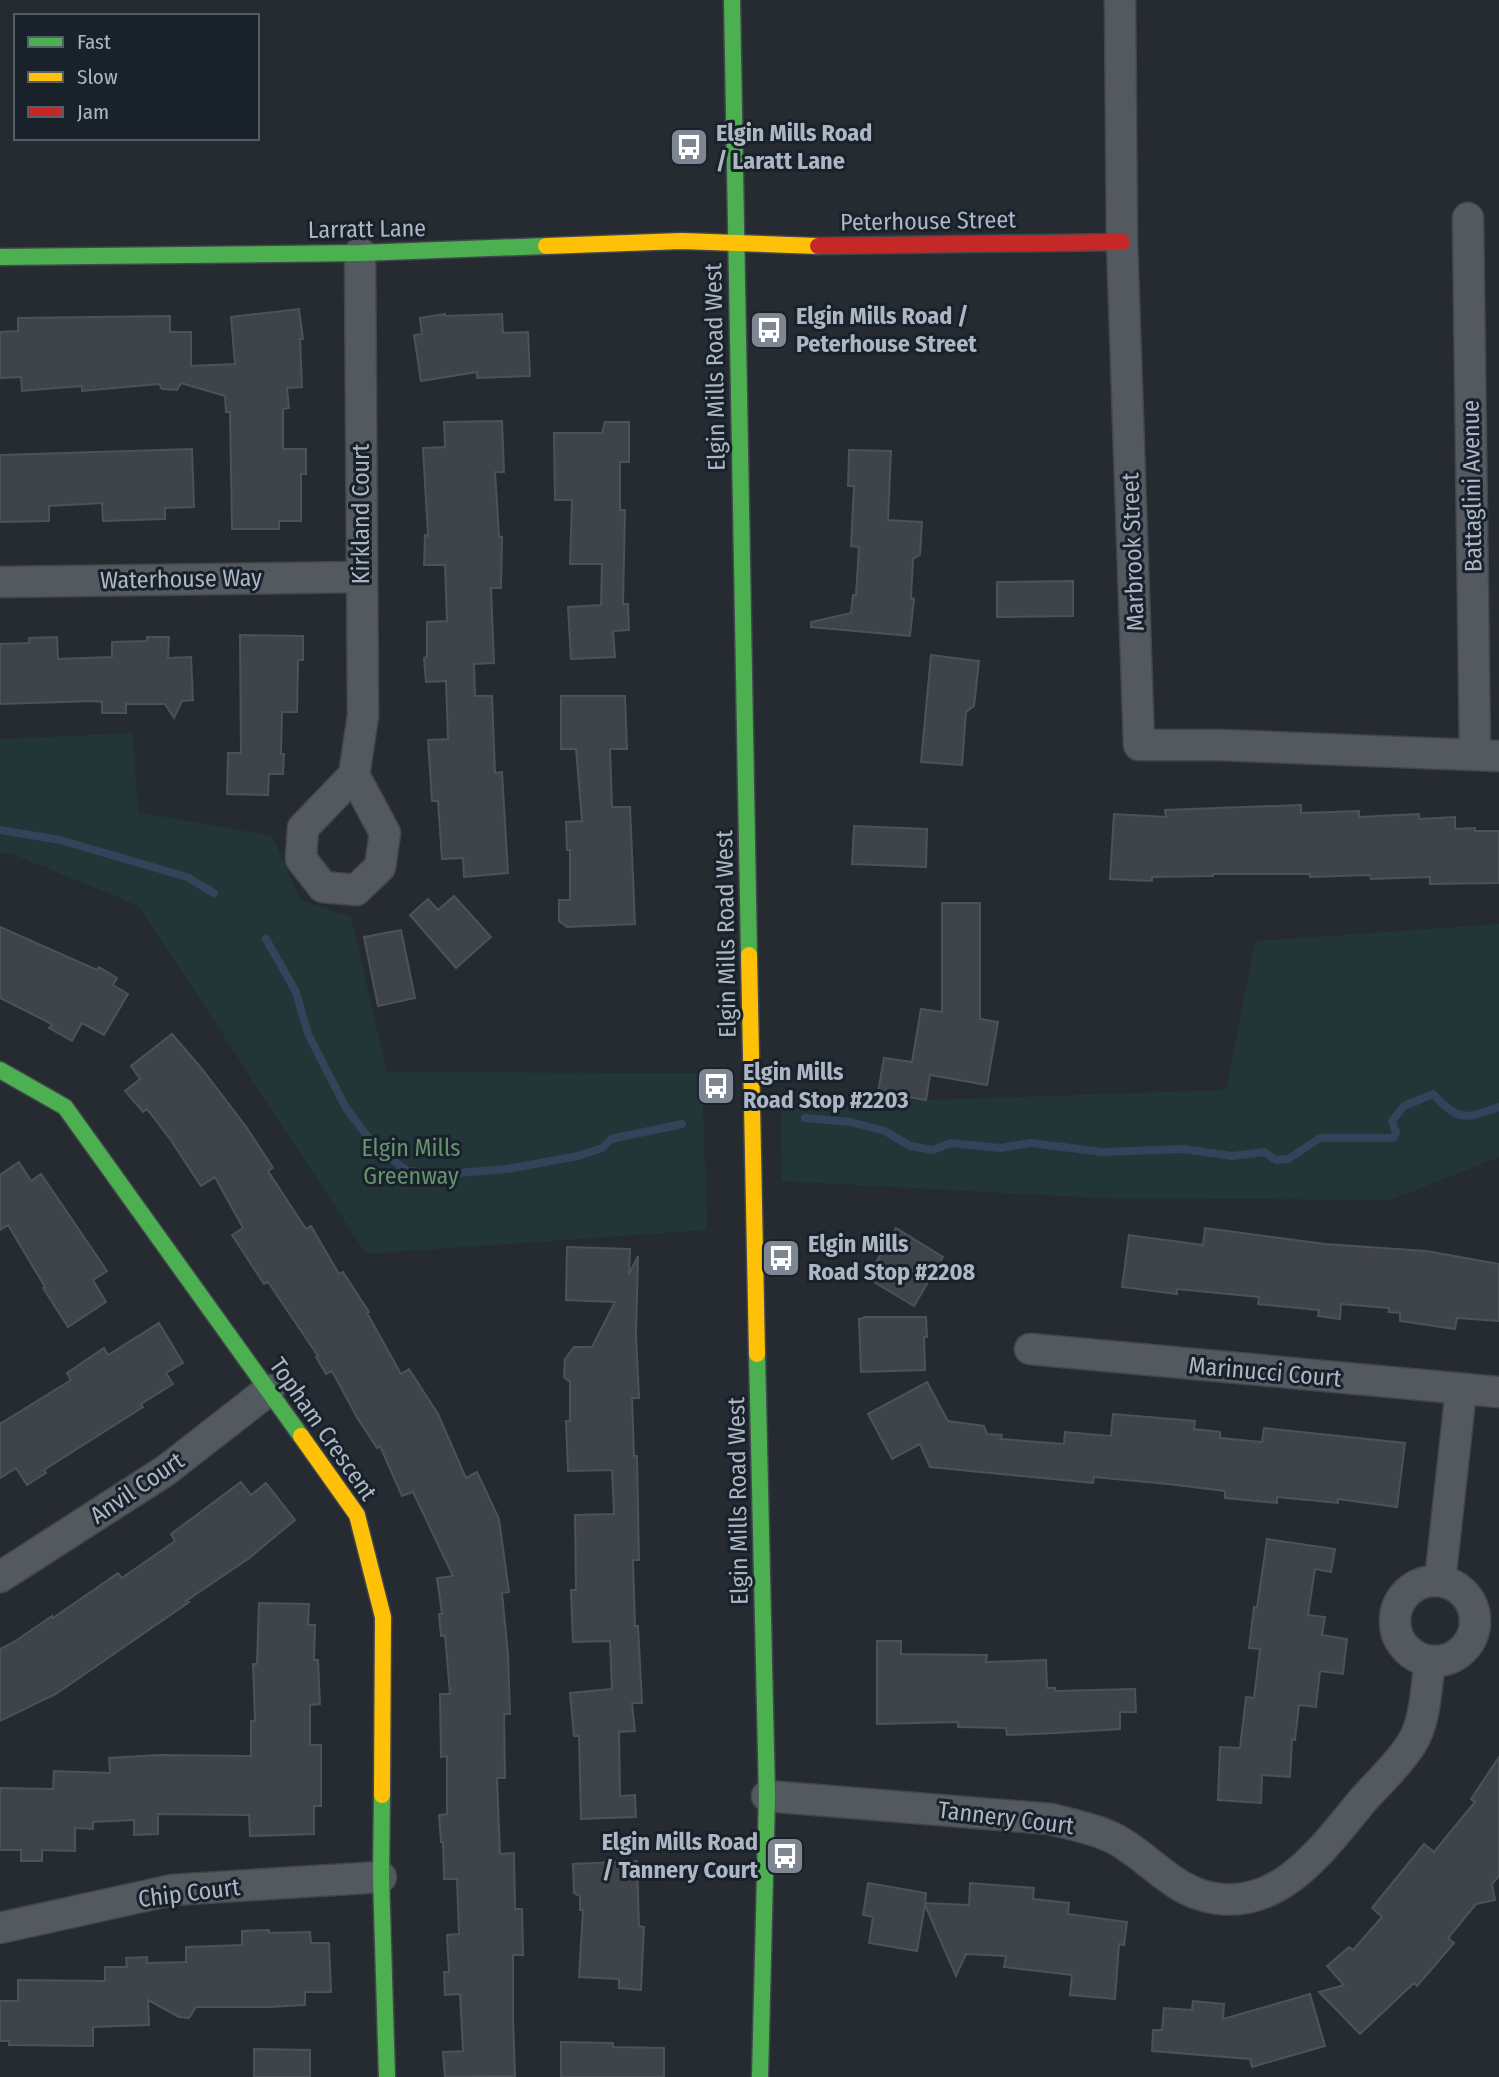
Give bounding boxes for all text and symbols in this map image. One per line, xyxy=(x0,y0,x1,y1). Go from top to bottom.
legend xyxy=(14,14,259,140)
text: Fast xyxy=(77,29,111,55)
text: Slow xyxy=(77,64,118,90)
text: Jam xyxy=(77,99,109,125)
place label: Elgin Mills Road / Laratt Lane xyxy=(716,119,872,175)
bus stop icon: Elgin Mills Road / Laratt Lane xyxy=(668,126,710,168)
street label: Peterhouse Street xyxy=(840,205,1016,237)
street label: Larratt Lane xyxy=(308,214,426,244)
street label: Elgin Mills Road West xyxy=(699,263,731,471)
place label: Elgin Mills Road / Peterhouse Street xyxy=(796,302,977,358)
bus stop icon: Elgin Mills Road / Peterhouse Street xyxy=(748,309,790,351)
street label: Battaglini Avenue xyxy=(1457,400,1487,572)
street label: Kirkland Court xyxy=(347,444,375,584)
street label: Marbrook Street xyxy=(1116,472,1150,632)
street label: Waterhouse Way xyxy=(100,564,262,594)
street label: Elgin Mills Road West xyxy=(710,830,742,1038)
place label: Elgin Mills Road Stop #2203 xyxy=(743,1058,909,1114)
bus stop icon: Elgin Mills Road Stop #2203 xyxy=(695,1065,737,1107)
park label: Elgin Mills Greenway xyxy=(361,1134,461,1190)
place label: Elgin Mills Road Stop #2208 xyxy=(808,1230,976,1286)
bus stop icon: Elgin Mills Road Stop #2208 xyxy=(760,1237,802,1279)
street label: Marinucci Court xyxy=(1187,1351,1343,1393)
street label: Topham Crescent xyxy=(263,1352,383,1506)
street label: Elgin Mills Road West xyxy=(722,1397,754,1605)
street label: Anvil Court xyxy=(85,1446,189,1530)
street label: Tannery Court xyxy=(936,1796,1076,1840)
place label: Elgin Mills Road / Tannery Court xyxy=(602,1828,759,1884)
bus stop icon: Elgin Mills Road / Tannery Court xyxy=(764,1835,806,1877)
street label: Chip Court xyxy=(137,1873,242,1913)

